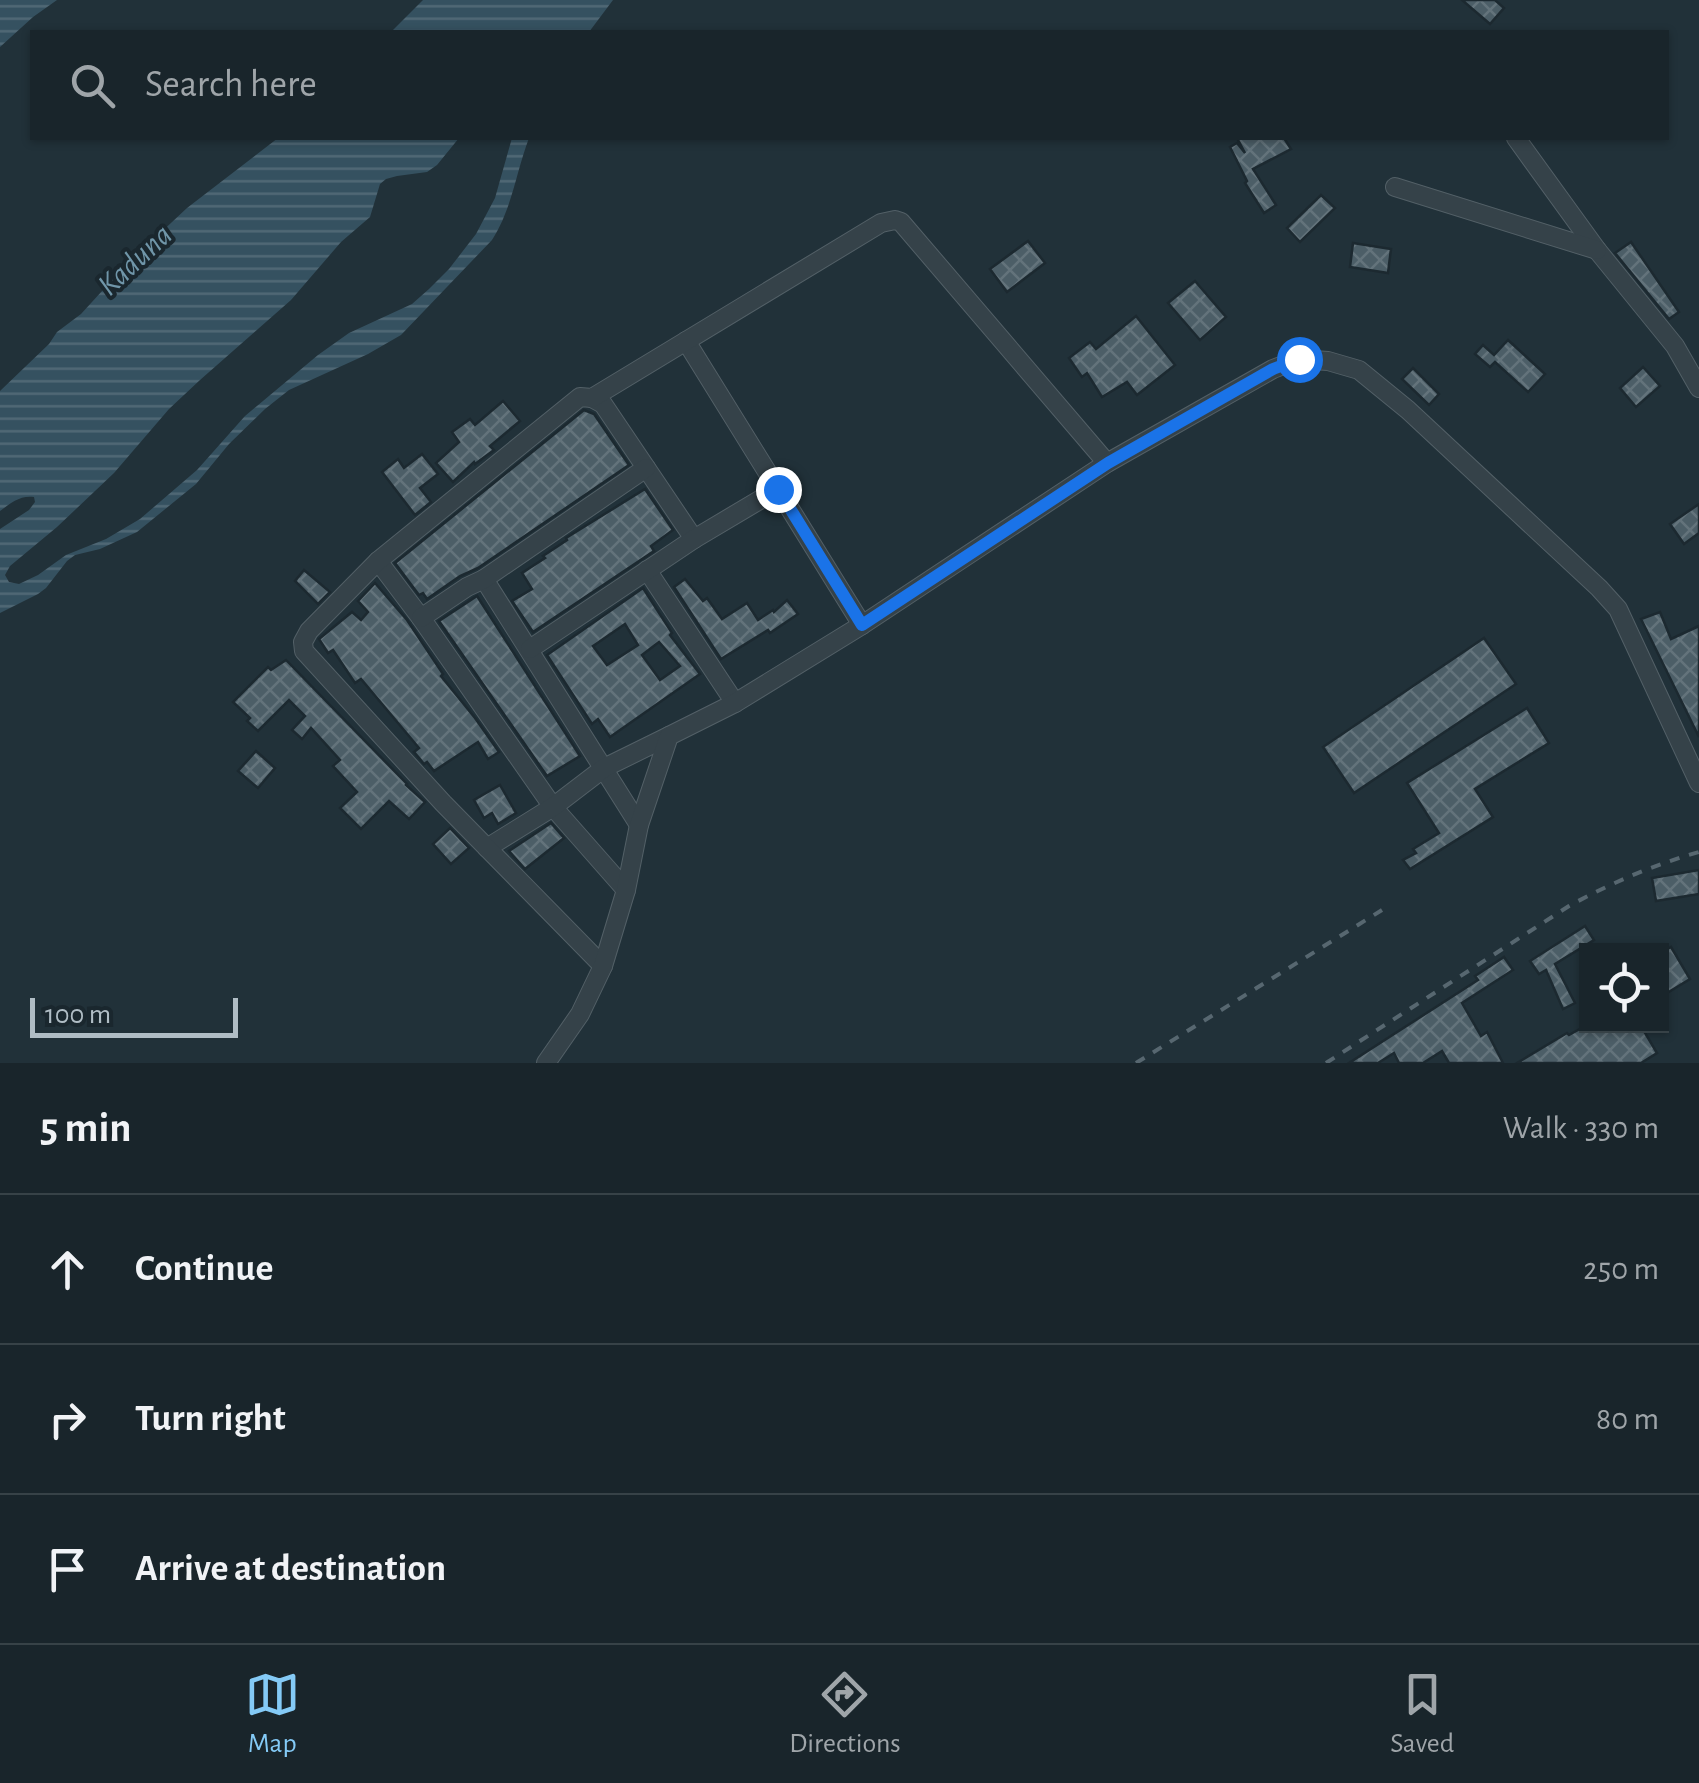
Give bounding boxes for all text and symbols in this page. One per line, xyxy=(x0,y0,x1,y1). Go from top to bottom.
search box xyxy=(30,30,1669,140)
icon: search xyxy=(65,58,120,113)
text: Search here xyxy=(145,66,317,104)
water label: Kaduna xyxy=(92,218,178,302)
route start xyxy=(1277,337,1323,383)
route end xyxy=(756,467,802,513)
map controls xyxy=(1579,943,1669,1033)
button: locate xyxy=(1579,943,1669,1033)
scale bar xyxy=(30,993,238,1038)
text: 100 m xyxy=(45,1001,111,1029)
text: 5 min xyxy=(40,1107,132,1149)
text: Walk · 330 m xyxy=(1503,1112,1659,1144)
icon: ahead xyxy=(40,1242,95,1297)
text: Continue xyxy=(135,1250,273,1288)
text: 250 m xyxy=(1583,1253,1659,1285)
icon: right xyxy=(40,1392,95,1447)
text: Turn right xyxy=(135,1400,285,1438)
text: 80 m xyxy=(1596,1403,1659,1435)
icon: arrive xyxy=(40,1542,95,1597)
text: Arrive at destination xyxy=(135,1550,446,1588)
tab: Map xyxy=(245,1667,300,1761)
tab: Directions xyxy=(789,1667,901,1761)
tab: Saved xyxy=(1390,1667,1454,1761)

